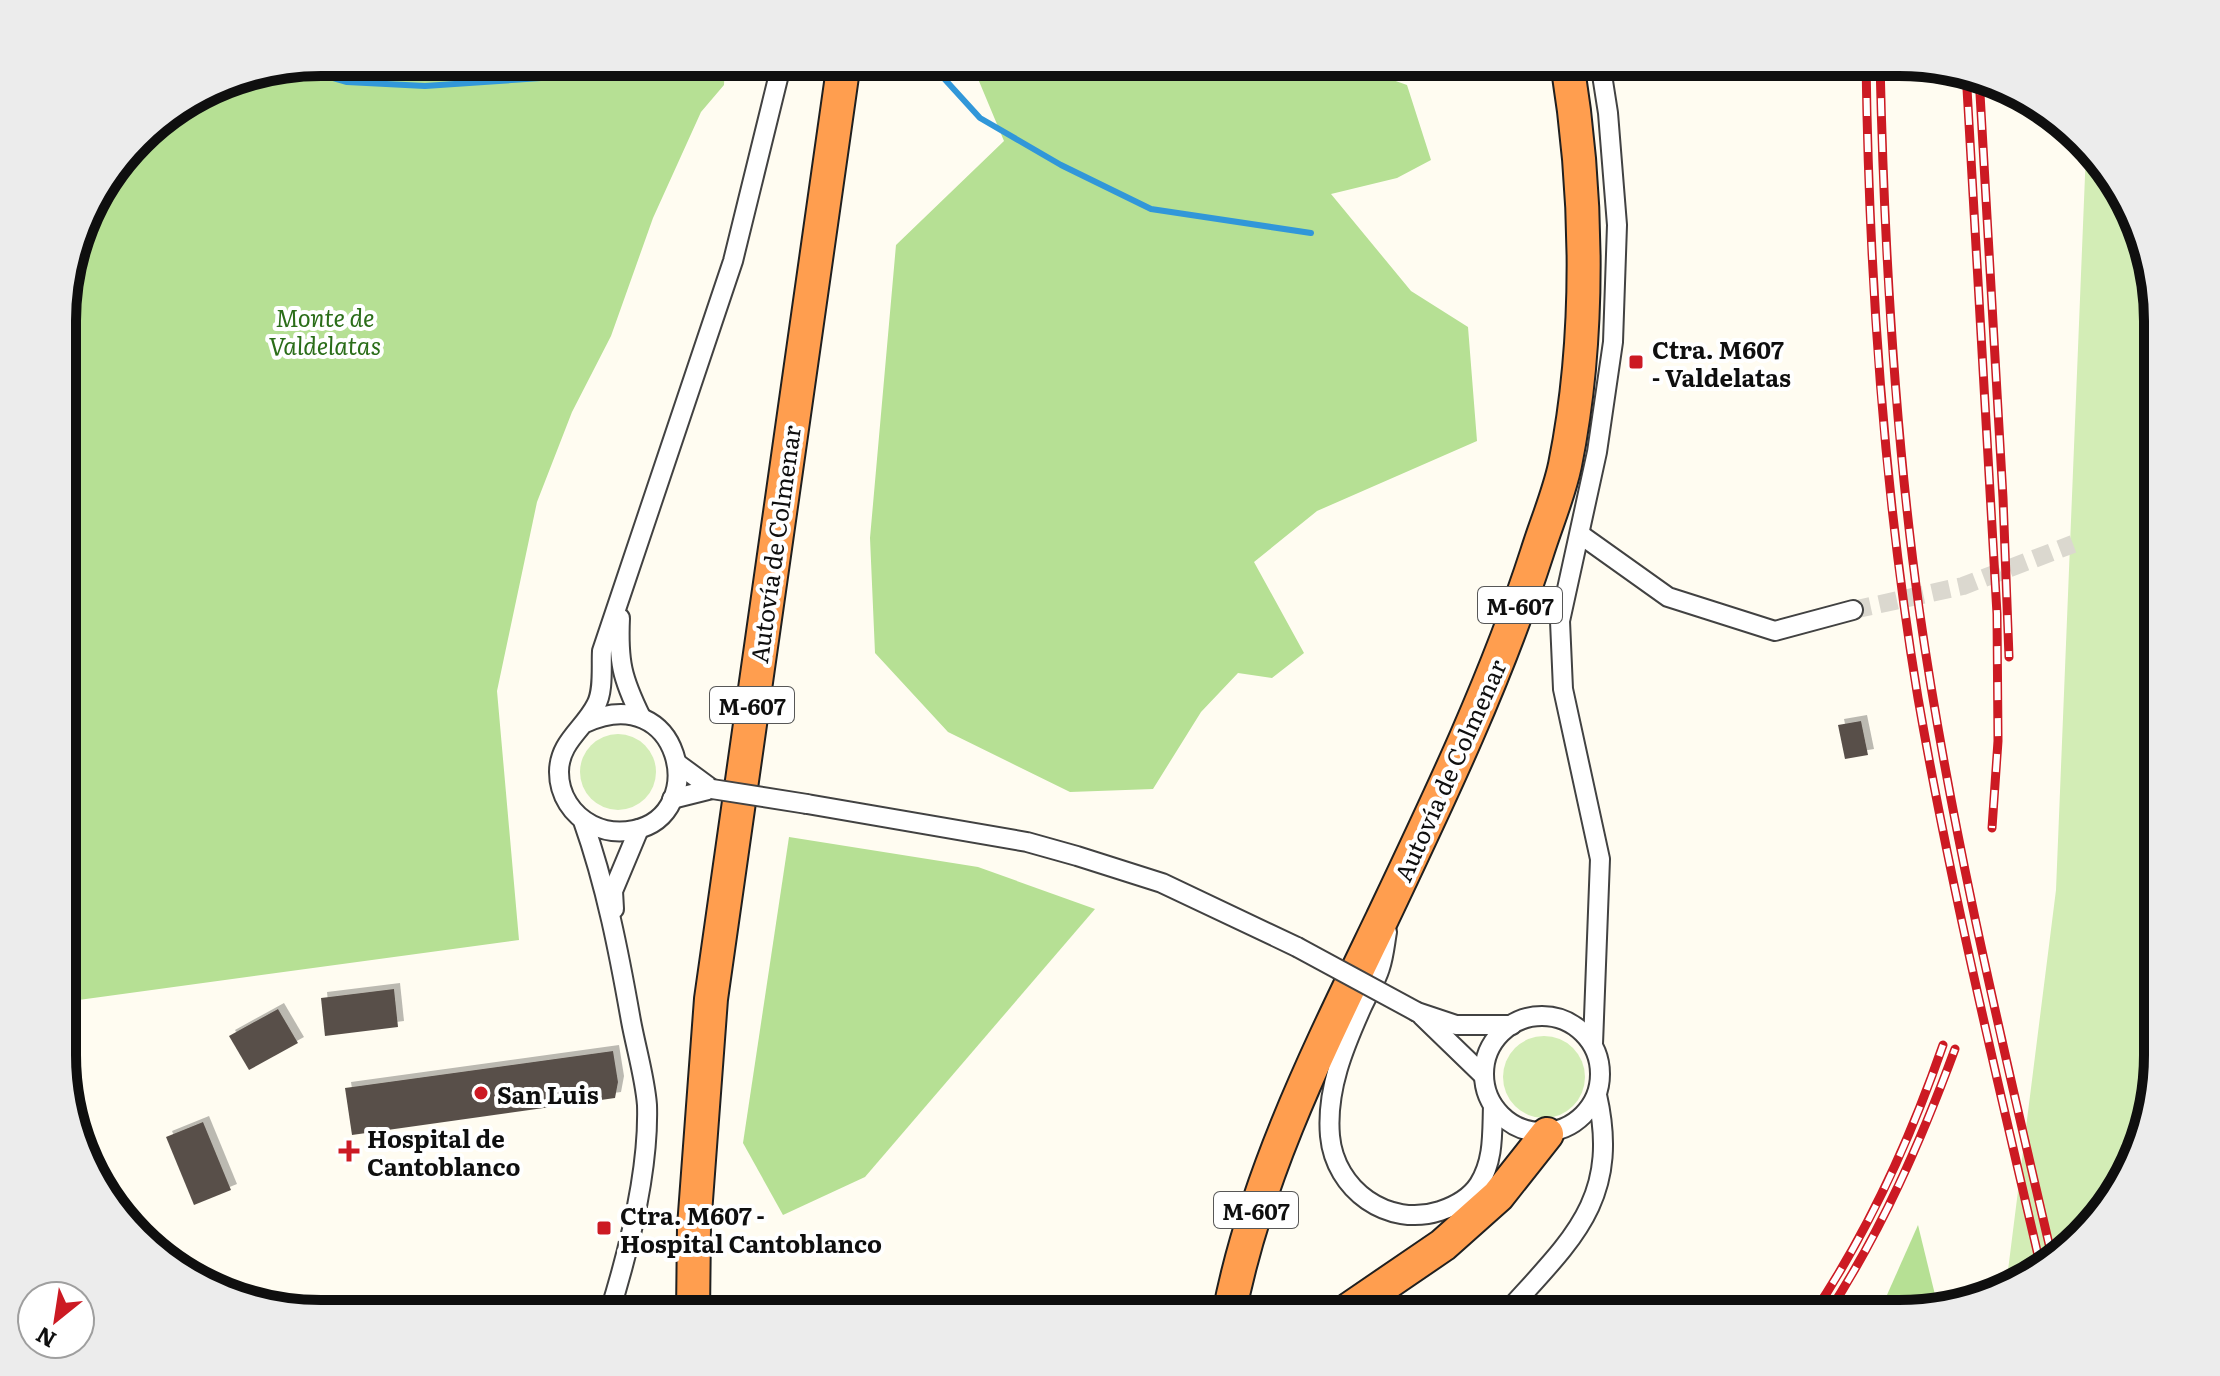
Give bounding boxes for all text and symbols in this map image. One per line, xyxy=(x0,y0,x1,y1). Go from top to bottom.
park label: Monte de Valdelatas xyxy=(269,299,381,362)
place label: Ctra. M607 - Valdelatas xyxy=(1652,331,1791,394)
marker: Ctra. M607 - Valdelatas xyxy=(1627,353,1645,371)
street label: Autovía de Colmenar xyxy=(740,422,808,665)
road number: M-607 xyxy=(1478,587,1562,623)
street label: Autovía de Colmenar xyxy=(1384,653,1514,887)
road number: M-607 xyxy=(710,687,794,723)
place label: San Luis xyxy=(497,1076,599,1111)
marker: San Luis xyxy=(472,1084,490,1102)
place label: Hospital de Cantoblanco xyxy=(367,1120,520,1183)
marker: Hospital de Cantoblanco xyxy=(338,1140,360,1162)
road number: M-607 xyxy=(1214,1192,1298,1228)
place label: Ctra. M607 - Hospital Cantoblanco xyxy=(620,1197,882,1260)
marker: Ctra. M607 - Hospital Cantoblanco xyxy=(595,1219,613,1237)
north arrow xyxy=(16,1280,96,1360)
text: N xyxy=(29,1320,61,1358)

